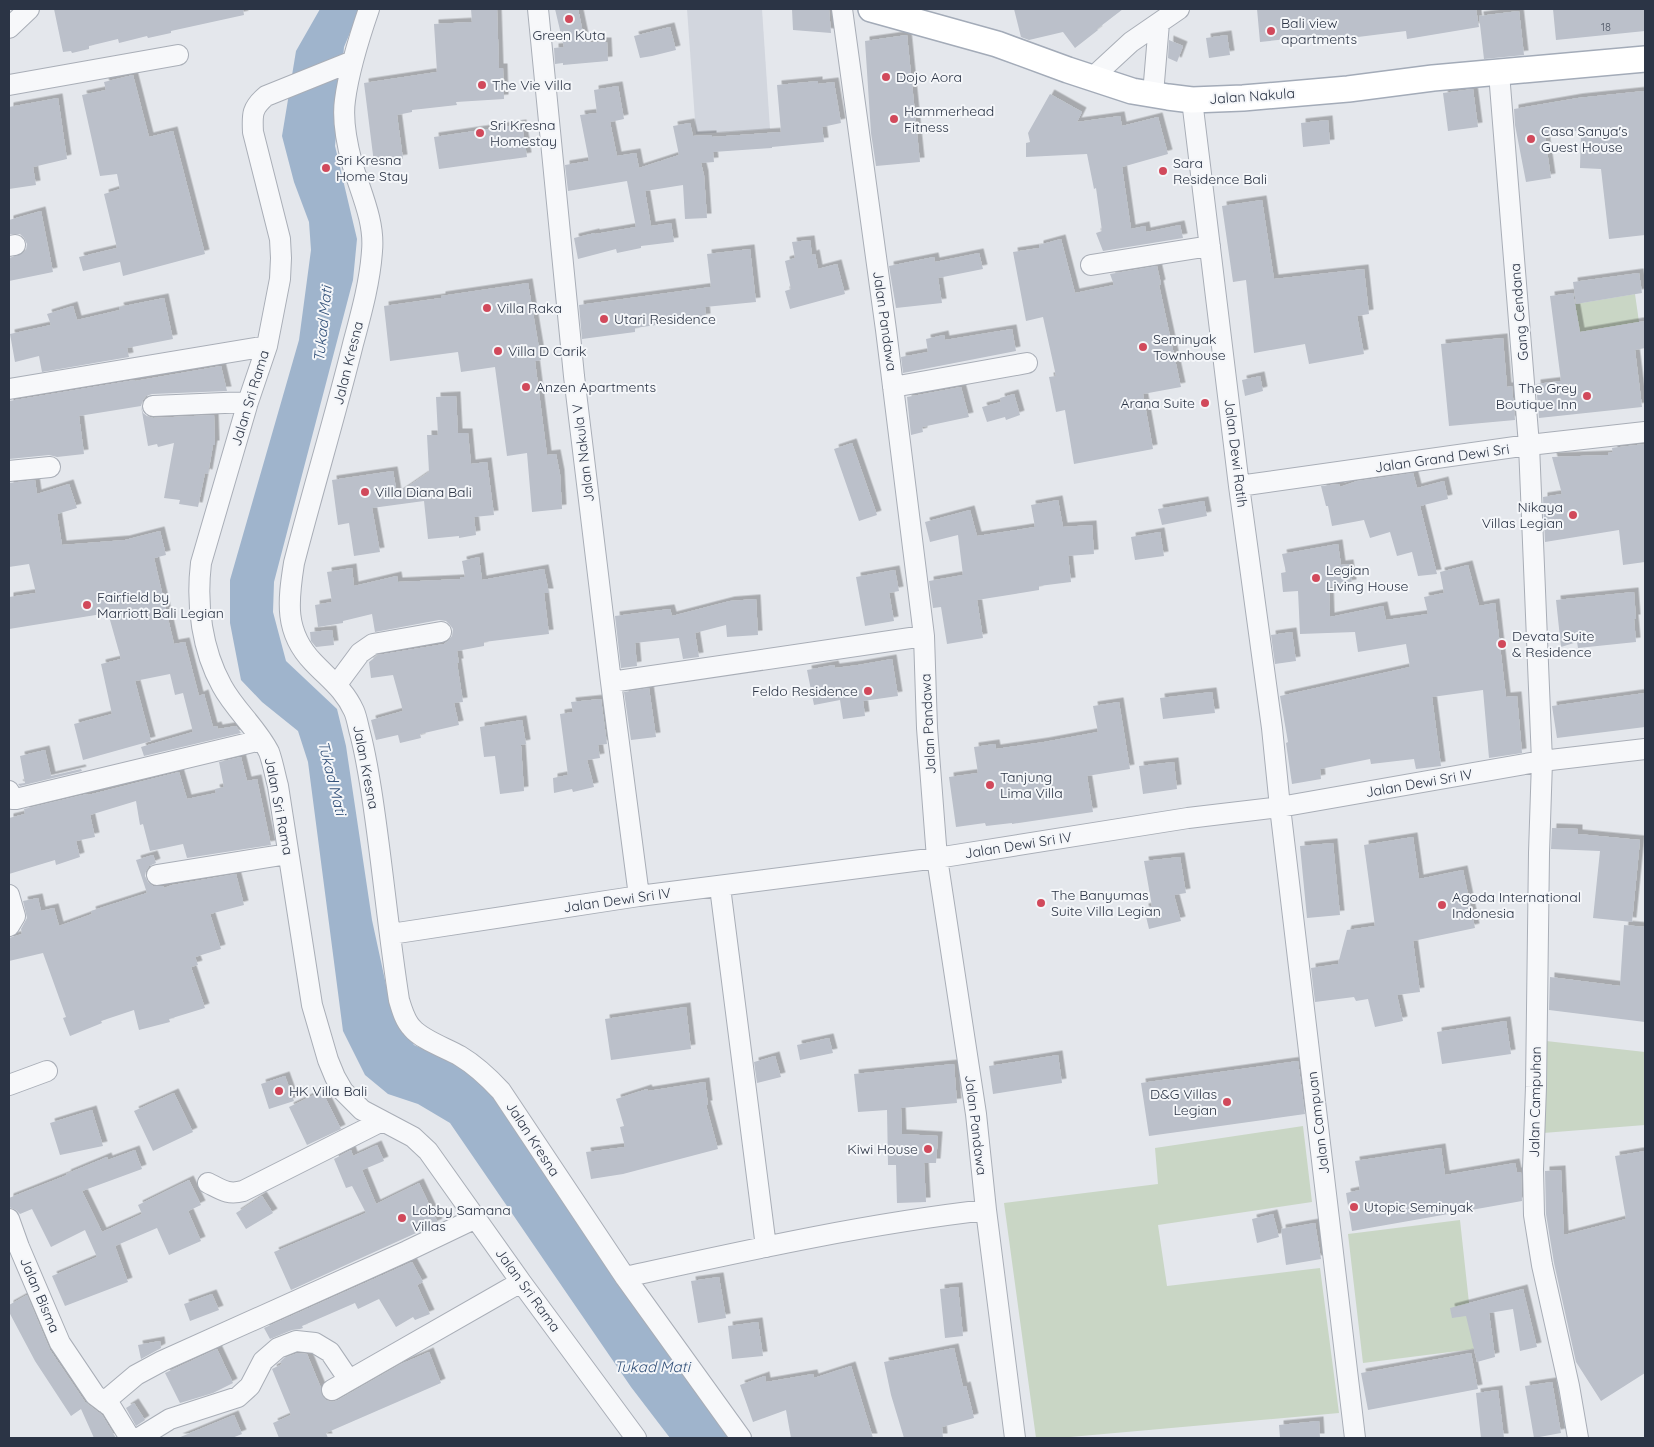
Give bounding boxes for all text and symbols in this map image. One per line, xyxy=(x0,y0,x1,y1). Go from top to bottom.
marker: Green Kuta xyxy=(563,13,575,25)
place label: Bali view apartments xyxy=(1281,14,1357,48)
house number: 18 xyxy=(1601,20,1611,34)
marker: Bali view apartments xyxy=(1265,25,1277,37)
place label: Green Kuta xyxy=(532,26,606,44)
place label: Dojo Aora xyxy=(896,68,962,86)
marker: Dojo Aora xyxy=(880,71,892,83)
place label: The Vie Villa xyxy=(492,76,571,94)
marker: The Vie Villa xyxy=(476,79,488,91)
street label: Jalan Nakula xyxy=(1209,84,1295,108)
place label: Hammerhead Fitness xyxy=(904,102,994,136)
marker: Hammerhead Fitness xyxy=(888,113,900,125)
place label: Sri Kresna Homestay xyxy=(490,116,557,150)
place label: Casa Sanya's Guest House xyxy=(1541,122,1628,156)
marker: Sri Kresna Homestay xyxy=(474,127,486,139)
marker: Casa Sanya's Guest House xyxy=(1525,133,1537,145)
place label: Sri Kresna Home Stay xyxy=(336,151,408,185)
place label: Sara Residence Bali xyxy=(1173,154,1267,188)
marker: Sri Kresna Home Stay xyxy=(320,162,332,174)
marker: Sara Residence Bali xyxy=(1157,165,1169,177)
street label: Gang Cendana xyxy=(1506,263,1532,361)
street label: Jalan Pandawa xyxy=(869,270,901,372)
water label: Tukad Mati xyxy=(309,283,336,363)
place label: Villa Raka xyxy=(497,299,562,317)
marker: Villa Raka xyxy=(481,302,493,314)
place label: Utari Residence xyxy=(614,310,716,328)
marker: Utari Residence xyxy=(598,313,610,325)
street label: Jalan Kresna xyxy=(329,319,367,407)
place label: Seminyak Townhouse xyxy=(1153,330,1226,364)
marker: Seminyak Townhouse xyxy=(1137,341,1149,353)
place label: Villa D Carik xyxy=(508,342,586,360)
marker: Villa D Carik xyxy=(492,345,504,357)
street label: Jalan Sri Rama xyxy=(227,348,273,448)
place label: Anzen Apartments xyxy=(536,378,656,396)
place label: The Grey Boutique Inn xyxy=(1496,379,1577,413)
marker: Anzen Apartments xyxy=(520,381,532,393)
marker: The Grey Boutique Inn xyxy=(1581,390,1593,402)
place label: Arana Suite xyxy=(1120,394,1195,412)
marker: Arana Suite xyxy=(1199,397,1211,409)
street label: Jalan Dewi Ratih xyxy=(1220,398,1252,508)
street label: Jalan Nakula V xyxy=(568,403,598,503)
street label: Jalan Grand Dewi Sri xyxy=(1374,440,1510,476)
place label: Villa Diana Bali xyxy=(375,483,472,501)
marker: Villa Diana Bali xyxy=(359,486,371,498)
place label: Nikaya Villas Legian xyxy=(1482,498,1563,532)
marker: Nikaya Villas Legian xyxy=(1567,509,1579,521)
place label: Legian Living House xyxy=(1326,561,1409,595)
marker: Legian Living House xyxy=(1310,572,1322,584)
place label: Fairfield by Marriott Bali Legian xyxy=(97,588,224,622)
marker: Fairfield by Marriott Bali Legian xyxy=(81,599,93,611)
place label: Devata Suite & Residence xyxy=(1512,627,1594,661)
marker: Devata Suite & Residence xyxy=(1496,638,1508,650)
street label: Jalan Pandawa xyxy=(916,673,940,775)
place label: Feldo Residence xyxy=(752,682,858,700)
marker: Feldo Residence xyxy=(862,685,874,697)
street label: Jalan Kresna xyxy=(349,723,383,811)
water label: Tukad Mati xyxy=(314,739,351,819)
street label: Jalan Sri Rama xyxy=(261,756,297,856)
street label: Jalan Dewi Sri IV xyxy=(1364,765,1474,801)
place label: Tanjung Lima Villa xyxy=(1000,768,1063,802)
marker: Tanjung Lima Villa xyxy=(984,779,996,791)
street label: Jalan Dewi Sri IV xyxy=(963,828,1073,862)
street label: Jalan Dewi Sri IV xyxy=(562,884,672,916)
place label: The Banyumas Suite Villa Legian xyxy=(1051,886,1161,920)
place label: Agoda International Indonesia xyxy=(1452,888,1581,922)
marker: The Banyumas Suite Villa Legian xyxy=(1035,897,1047,909)
marker: Agoda International Indonesia xyxy=(1436,899,1448,911)
street label: Jalan Campuhan xyxy=(1525,1046,1545,1158)
street label: Jalan Campuan xyxy=(1303,1071,1333,1175)
street label: Jalan Pandawa xyxy=(961,1074,991,1176)
place label: HK Villa Bali xyxy=(289,1082,367,1100)
marker: HK Villa Bali xyxy=(273,1085,285,1097)
place label: D&G Villas Legian xyxy=(1150,1085,1217,1119)
marker: D&G Villas Legian xyxy=(1221,1096,1233,1108)
street label: Jalan Kresna xyxy=(502,1098,564,1180)
place label: Kiwi House xyxy=(847,1140,918,1158)
marker: Kiwi House xyxy=(922,1143,934,1155)
place label: Utopic Seminyak xyxy=(1364,1198,1473,1216)
place label: Lobby Samana Villas xyxy=(412,1201,511,1235)
marker: Utopic Seminyak xyxy=(1348,1201,1360,1213)
marker: Lobby Samana Villas xyxy=(396,1212,408,1224)
street label: Jalan Sri Rama xyxy=(492,1245,564,1335)
street label: Jalan Bisma xyxy=(16,1255,64,1335)
water label: Tukad Mati xyxy=(614,1357,692,1376)

